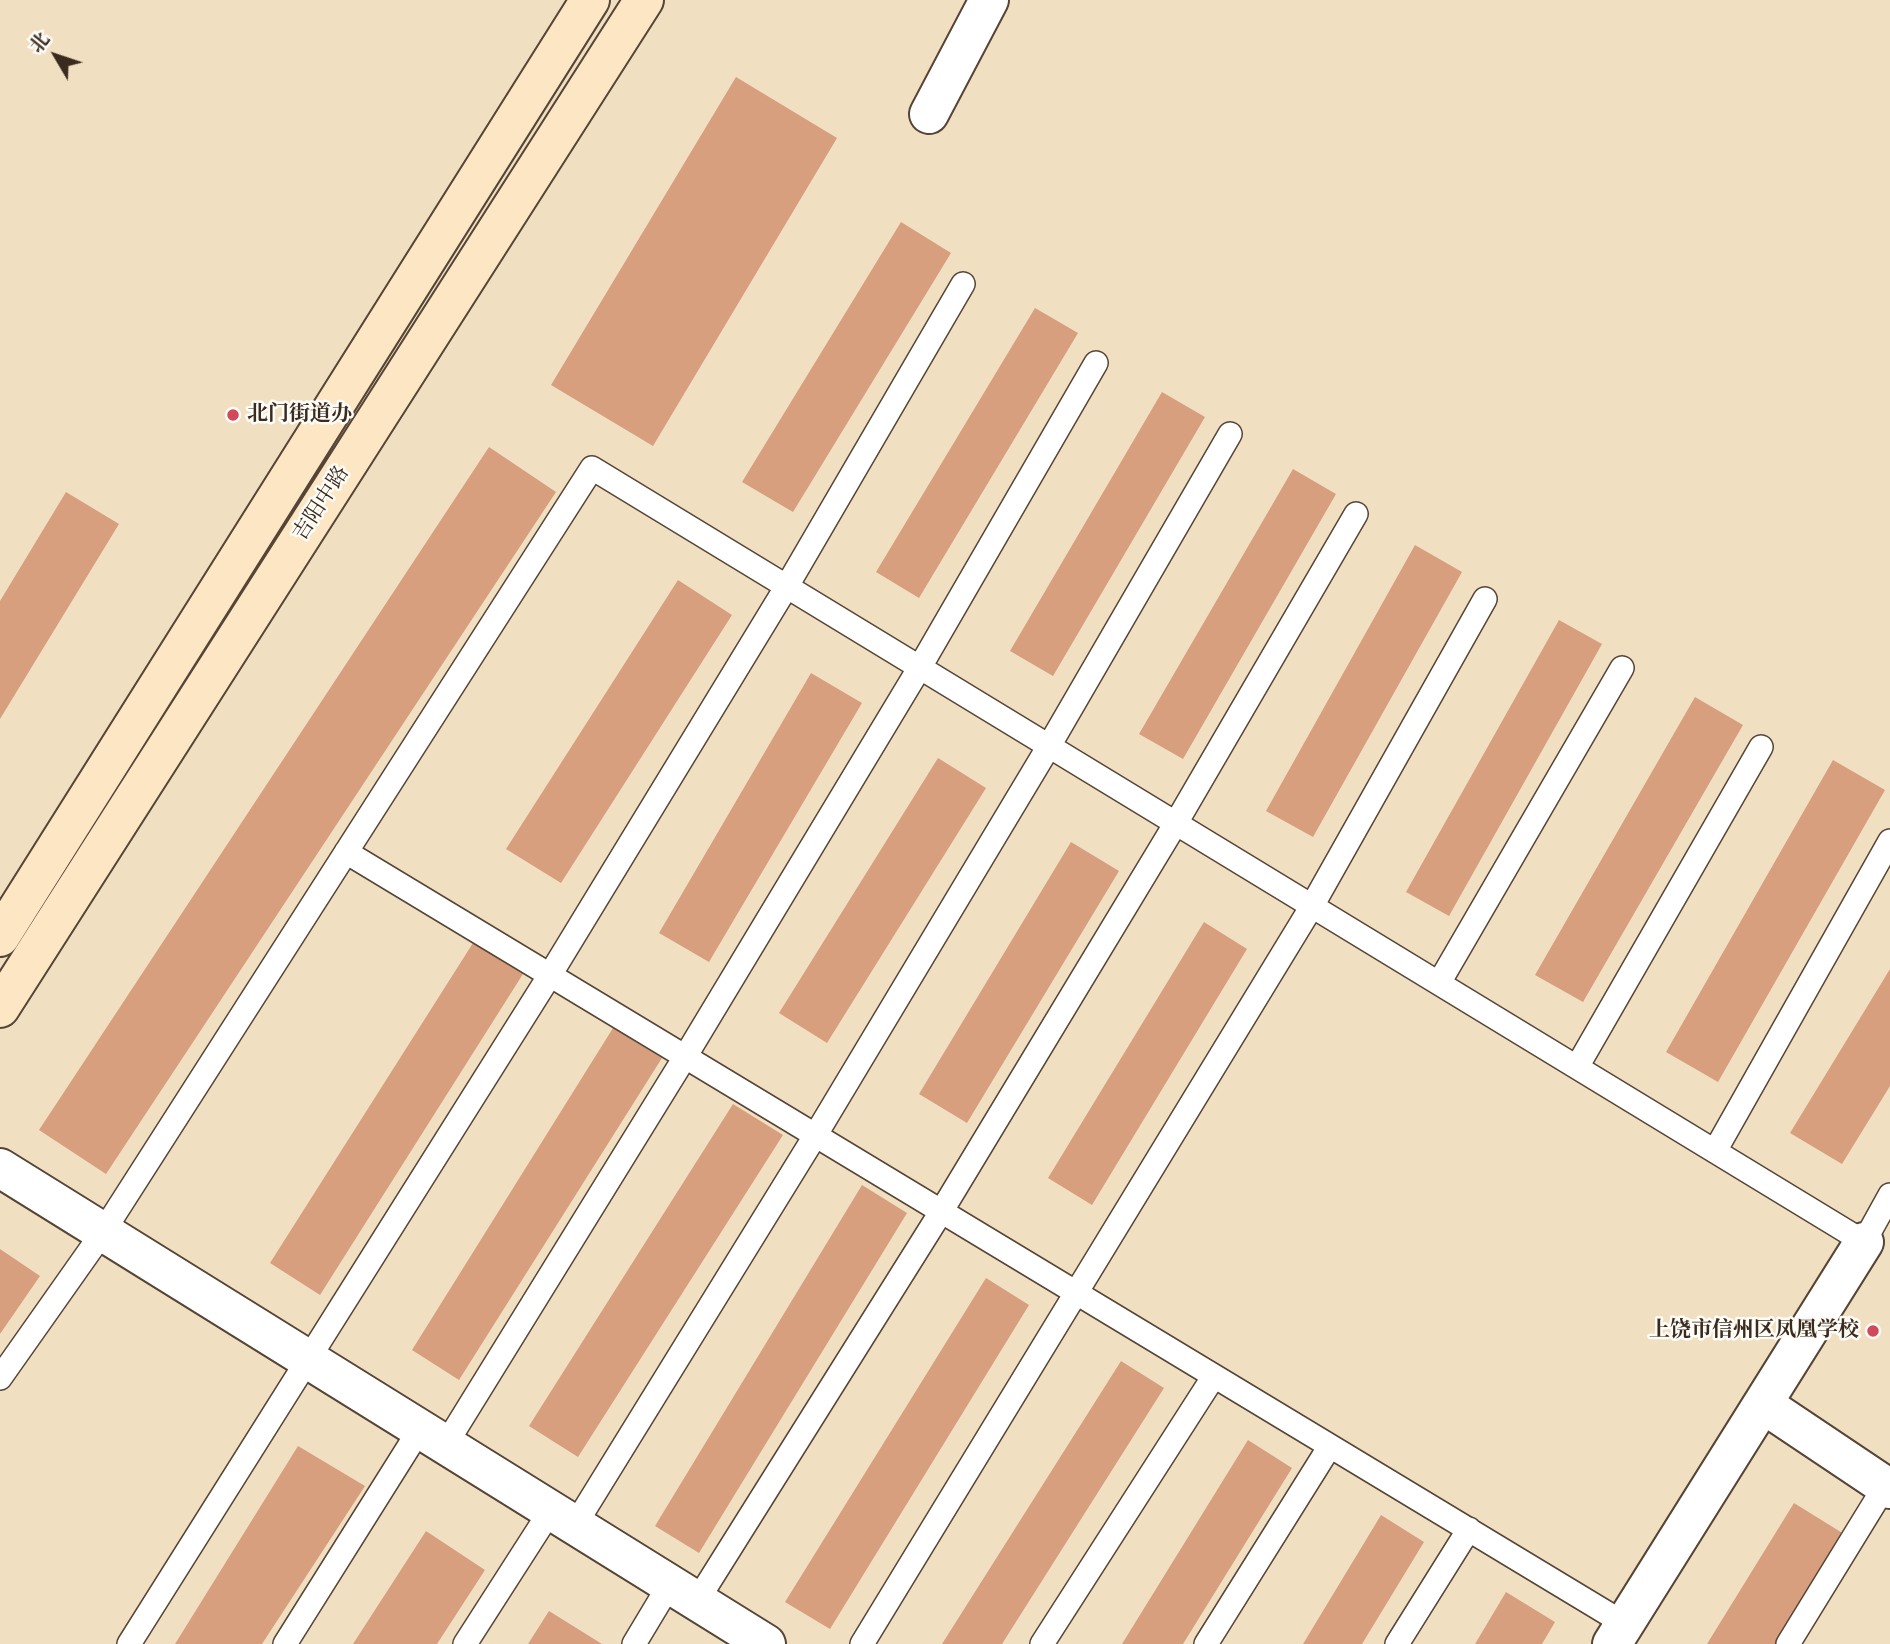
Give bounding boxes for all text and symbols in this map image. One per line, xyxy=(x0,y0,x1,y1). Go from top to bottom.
north arrow xyxy=(21,21,91,91)
text: 北 xyxy=(24,27,56,58)
place label: 北门街道办 xyxy=(247,402,352,428)
marker: 北门街道办 xyxy=(225,407,241,423)
street label: 吉阳中路 xyxy=(289,462,355,546)
place label: 上饶市信州区凤凰学校 xyxy=(1649,1318,1859,1344)
marker: 上饶市信州区凤凰学校 xyxy=(1865,1323,1881,1339)

